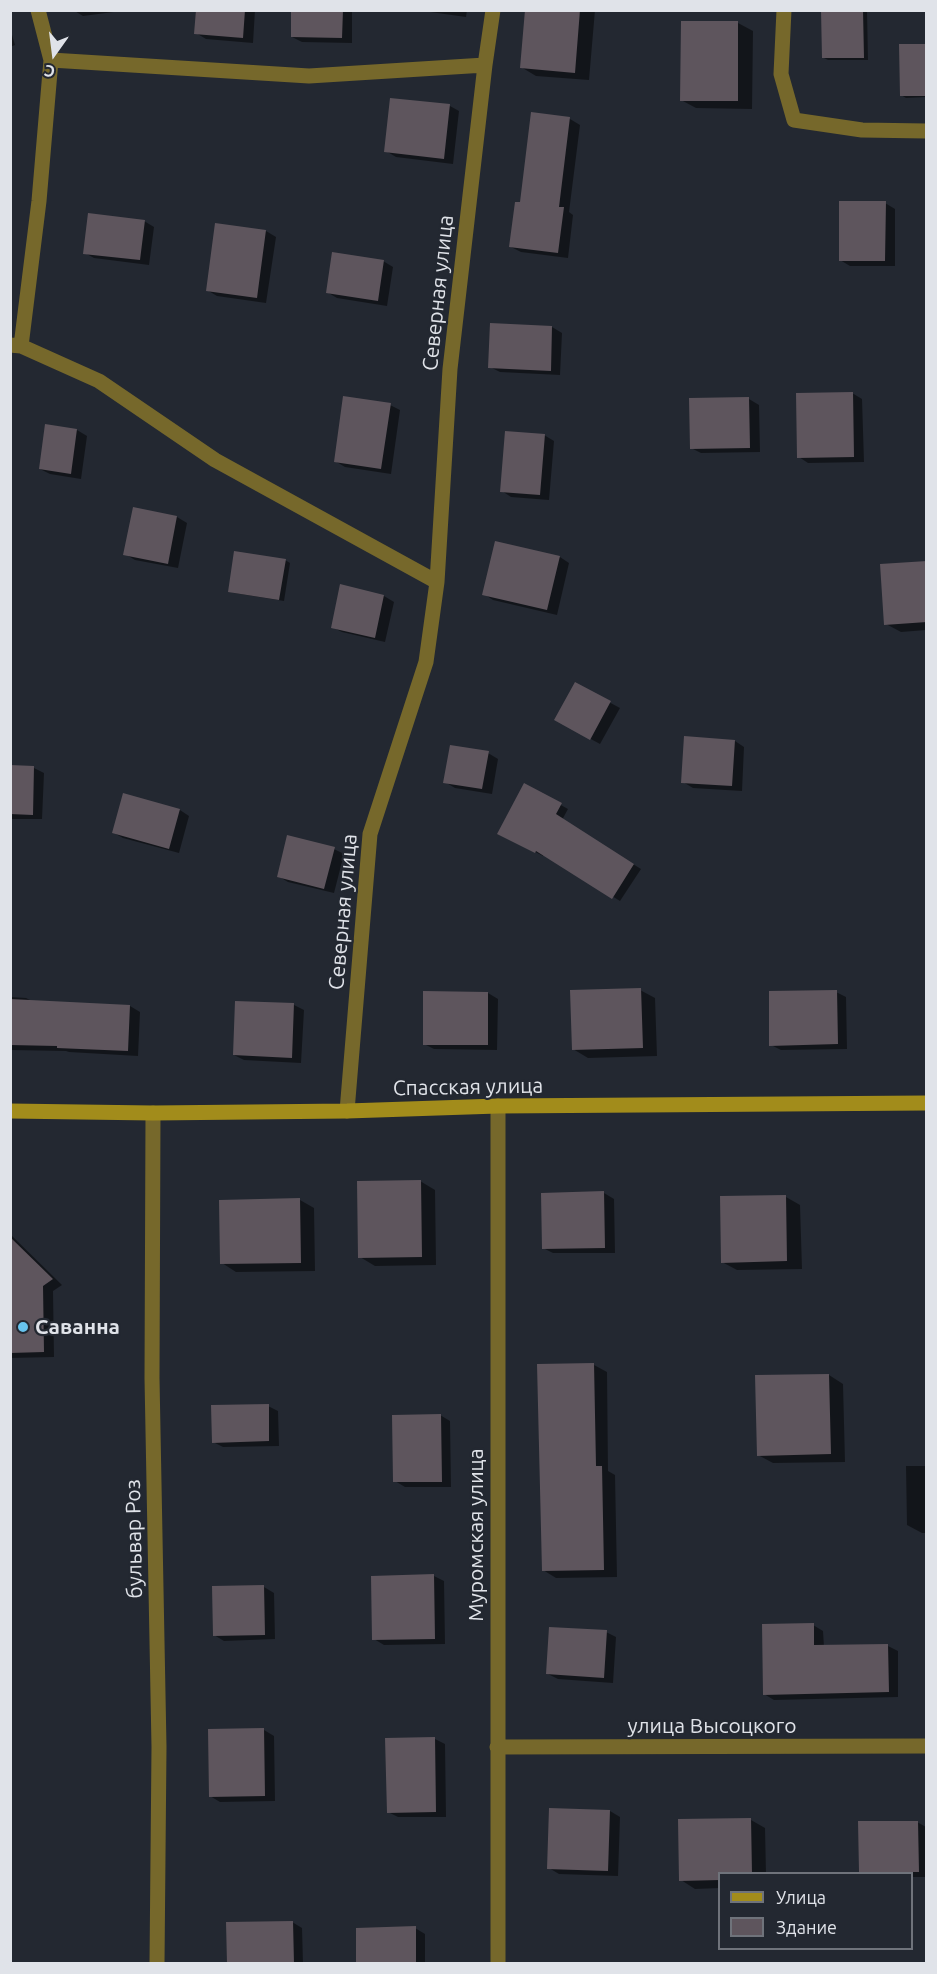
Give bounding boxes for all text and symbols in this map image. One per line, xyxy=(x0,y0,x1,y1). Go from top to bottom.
north arrow xyxy=(24,24,84,84)
text: С xyxy=(43,61,57,81)
street label: Северная улица xyxy=(417,214,459,372)
street label: Северная улица xyxy=(324,833,362,991)
street label: Спасская улица xyxy=(393,1073,543,1101)
place label: Саванна xyxy=(35,1314,120,1340)
marker: Саванна xyxy=(16,1320,30,1334)
street label: Муромская улица xyxy=(463,1448,489,1622)
street label: бульвар Роз xyxy=(120,1479,148,1599)
street label: улица Высоцкого xyxy=(628,1713,796,1739)
legend xyxy=(718,1872,913,1950)
text: Улица xyxy=(776,1887,826,1907)
text: Здание xyxy=(776,1917,837,1937)

